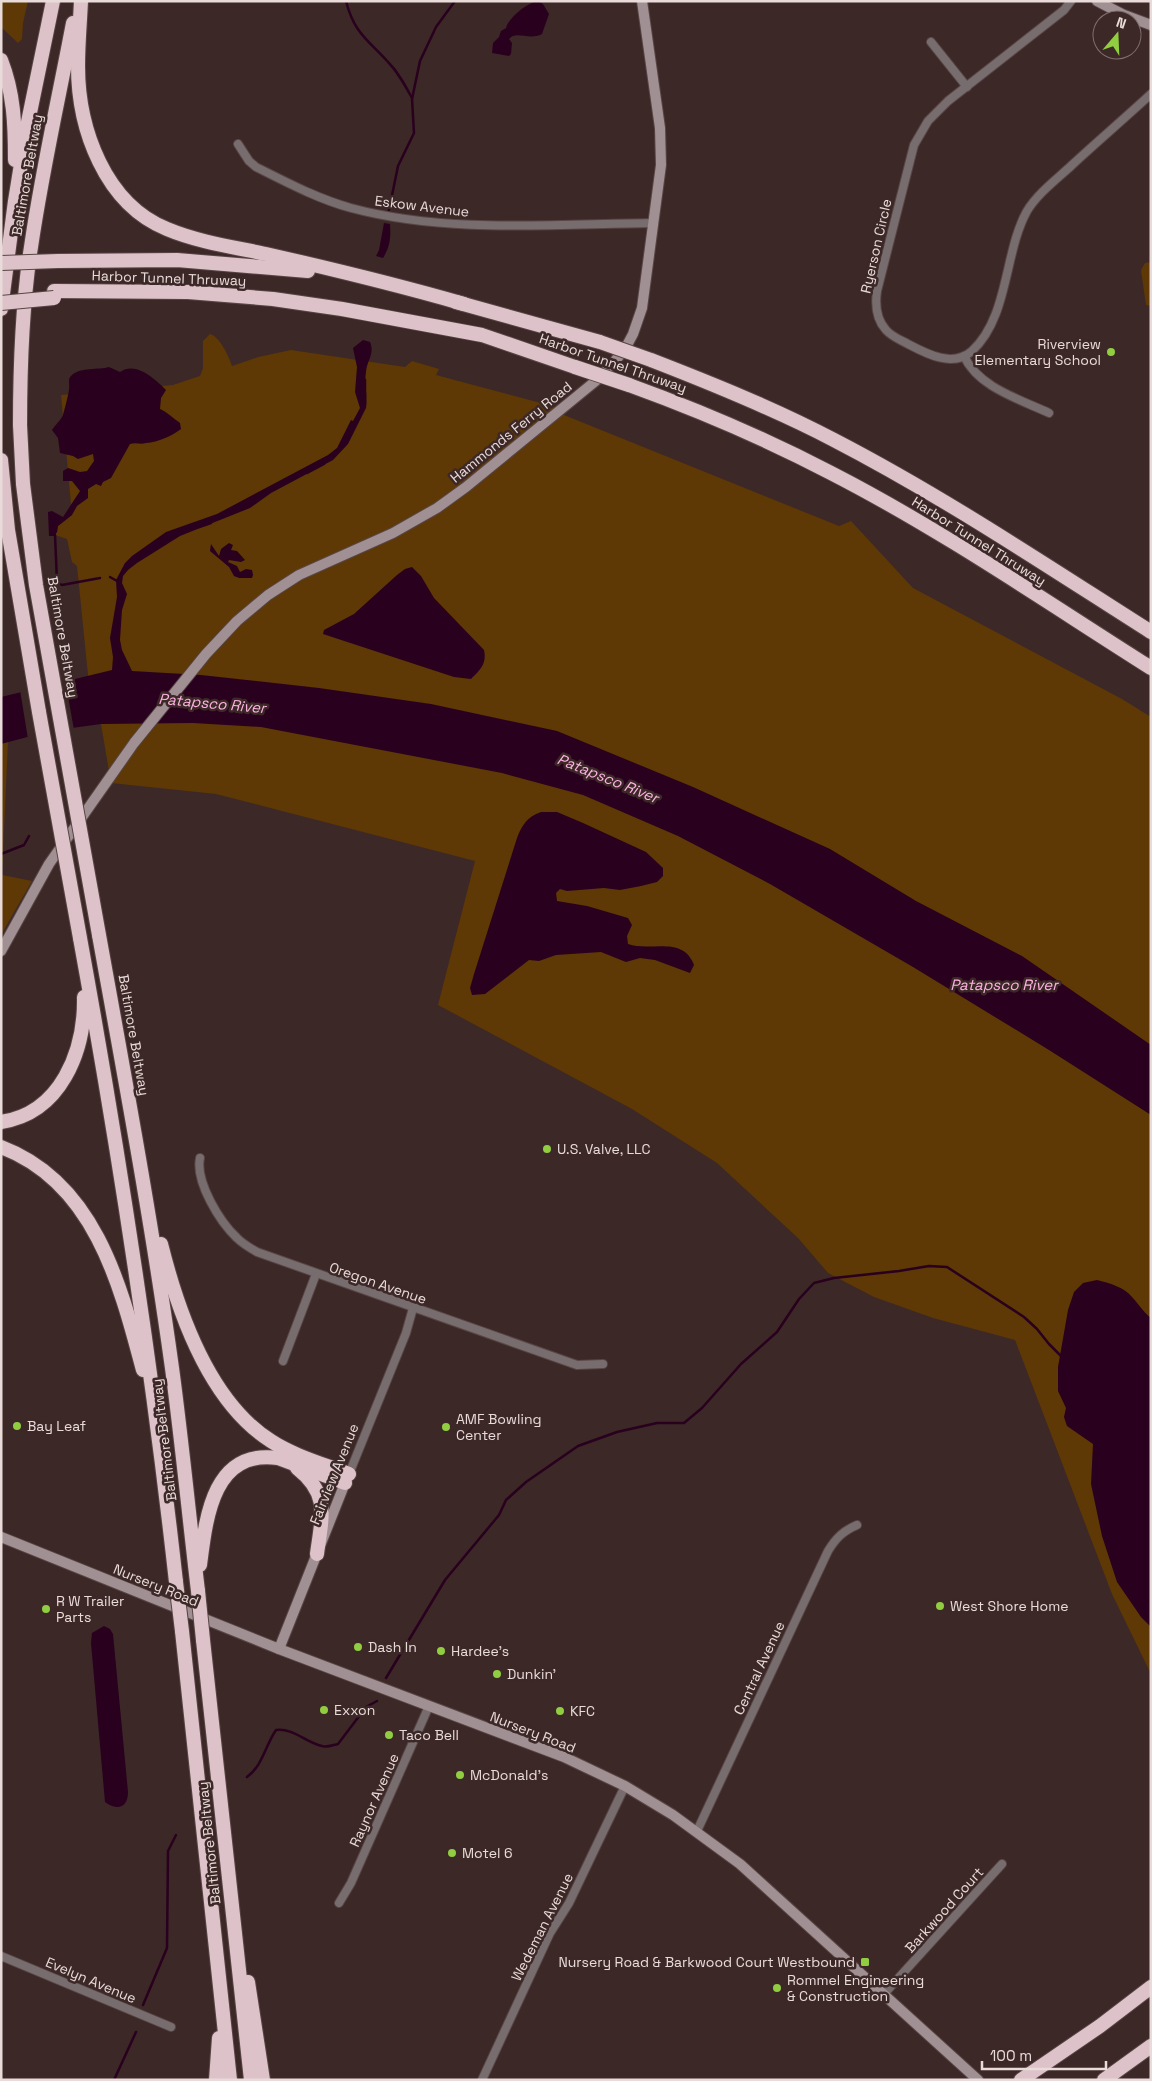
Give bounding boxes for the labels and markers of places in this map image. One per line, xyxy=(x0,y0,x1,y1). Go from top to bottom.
place label: Riverview Elementary School xyxy=(975,335,1101,369)
marker: Riverview Elementary School xyxy=(1105,346,1117,358)
place label: U.S. Valve, LLC xyxy=(557,1140,650,1158)
marker: U.S. Valve, LLC xyxy=(541,1143,553,1155)
place label: AMF Bowling Center xyxy=(456,1410,542,1444)
place label: Bay Leaf xyxy=(27,1417,86,1435)
marker: Bay Leaf xyxy=(11,1420,23,1432)
marker: AMF Bowling Center xyxy=(440,1421,452,1433)
place label: R W Trailer Parts xyxy=(56,1592,124,1626)
place label: West Shore Home xyxy=(950,1597,1068,1615)
marker: West Shore Home xyxy=(934,1600,946,1612)
marker: R W Trailer Parts xyxy=(40,1603,52,1615)
place label: Dash In xyxy=(368,1638,417,1656)
marker: Dash In xyxy=(352,1641,364,1653)
place label: Hardee's xyxy=(451,1642,509,1660)
marker: Hardee's xyxy=(435,1645,447,1657)
place label: Dunkin' xyxy=(507,1665,556,1683)
marker: Dunkin' xyxy=(491,1668,503,1680)
place label: Exxon xyxy=(334,1701,375,1719)
place label: KFC xyxy=(570,1702,595,1720)
marker: Exxon xyxy=(318,1704,330,1716)
marker: KFC xyxy=(554,1705,566,1717)
place label: Taco Bell xyxy=(399,1726,459,1744)
marker: Taco Bell xyxy=(383,1729,395,1741)
place label: McDonald's xyxy=(470,1766,548,1784)
marker: McDonald's xyxy=(454,1769,466,1781)
place label: Motel 6 xyxy=(462,1844,513,1862)
marker: Motel 6 xyxy=(446,1847,458,1859)
place label: Nursery Road & Barkwood Court Westbound xyxy=(559,1953,855,1971)
marker: Nursery Road & Barkwood Court Westbound xyxy=(859,1956,871,1968)
place label: Rommel Engineering & Construction xyxy=(787,1971,924,2005)
marker: Rommel Engineering & Construction xyxy=(771,1982,783,1994)

